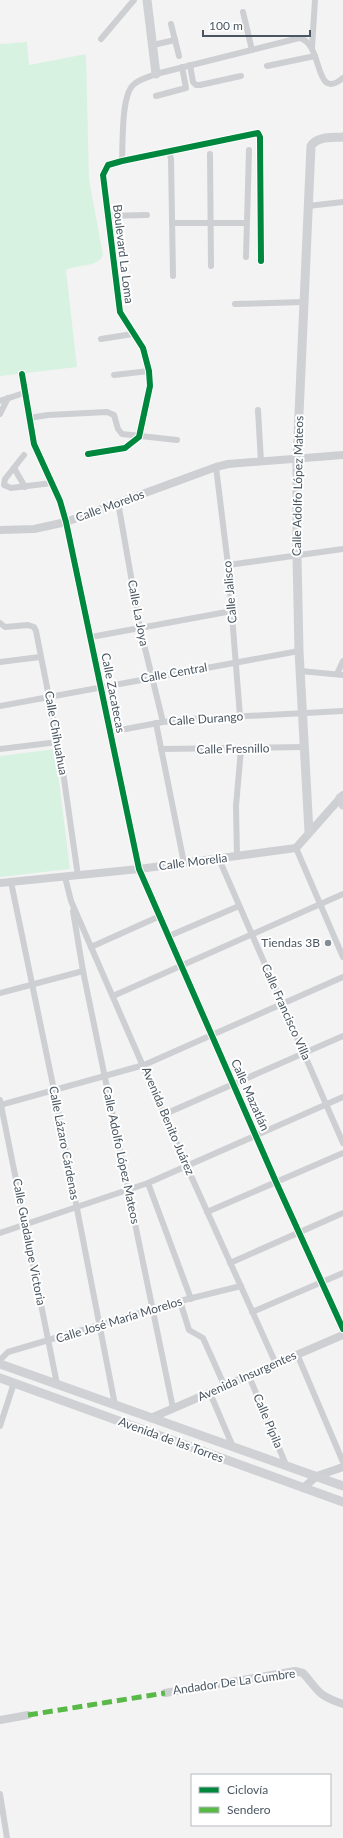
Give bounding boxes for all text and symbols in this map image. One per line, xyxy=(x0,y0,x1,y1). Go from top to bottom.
scale bar xyxy=(203,12,310,38)
text: 100 m xyxy=(209,18,243,33)
street label: Boulevard La Loma xyxy=(110,204,137,304)
street label: Calle Adolfo López Mateos xyxy=(289,416,306,556)
street label: Calle Morelos xyxy=(73,486,146,525)
street label: Calle Jalisco xyxy=(219,560,240,624)
street label: Calle La Joya xyxy=(125,578,152,647)
street label: Calle Zacatecas xyxy=(98,652,129,734)
street label: Calle Central xyxy=(139,659,208,686)
street label: Calle Chihuahua xyxy=(42,690,71,776)
street label: Calle Durango xyxy=(168,708,244,729)
street label: Calle Fresnillo xyxy=(196,740,270,757)
street label: Calle Morelia xyxy=(158,850,228,873)
place label: Tiendas 3B xyxy=(261,935,320,950)
marker: Tiendas 3B xyxy=(323,938,333,948)
street label: Calle Francisco Villa xyxy=(259,961,314,1062)
street label: Calle Mazatlán xyxy=(228,1057,273,1133)
street label: Avenida Benito Juárez xyxy=(139,1064,198,1178)
street label: Calle Lázaro Cárdenas xyxy=(46,1085,83,1201)
street label: Calle Adolfo López Mateos xyxy=(100,1085,143,1225)
street label: Calle Guadalupe Victoria xyxy=(10,1177,49,1307)
street label: Calle José María Morelos xyxy=(54,1293,184,1346)
street label: Avenida Insurgentes xyxy=(195,1347,298,1404)
street label: Calle Pípila xyxy=(250,1391,287,1450)
street label: Avenida de las Torres xyxy=(117,1414,226,1465)
street label: Andador De La Cumbre xyxy=(172,1665,296,1698)
legend xyxy=(191,1774,331,1826)
text: Ciclovía xyxy=(227,1782,268,1797)
text: Sendero xyxy=(227,1802,271,1817)

